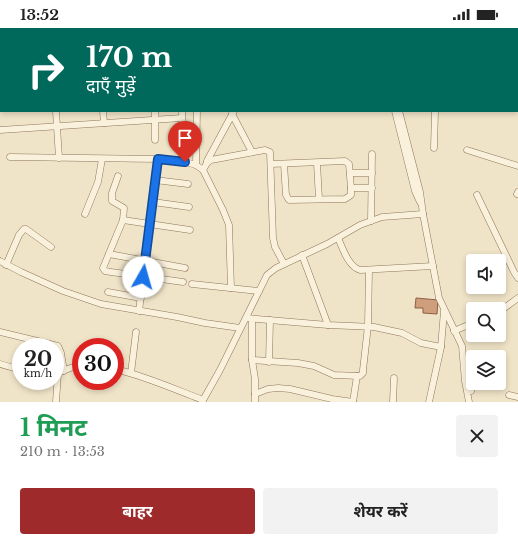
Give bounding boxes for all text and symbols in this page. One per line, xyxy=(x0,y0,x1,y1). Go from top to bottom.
text: 13:52 xyxy=(20,5,59,24)
text: 170 m xyxy=(86,40,172,75)
icon: right xyxy=(20,44,72,96)
text: दाएँ मुड़ें xyxy=(86,75,136,97)
pin xyxy=(168,121,202,162)
icon: arrive xyxy=(174,127,196,149)
map controls xyxy=(466,254,506,390)
button: sound xyxy=(466,254,506,294)
position arrow xyxy=(122,256,164,298)
button: search xyxy=(466,302,506,342)
speed limit sign: 30 xyxy=(72,338,124,390)
text: 20 xyxy=(24,347,52,371)
button: layers xyxy=(466,350,506,390)
text: km/h xyxy=(24,367,52,380)
text: 1 मिनट xyxy=(20,413,87,442)
button: close xyxy=(456,415,498,457)
text: 210 m · 13:53 xyxy=(20,443,105,460)
button: बाहर xyxy=(20,488,255,534)
button: शेयर करें xyxy=(263,488,498,534)

